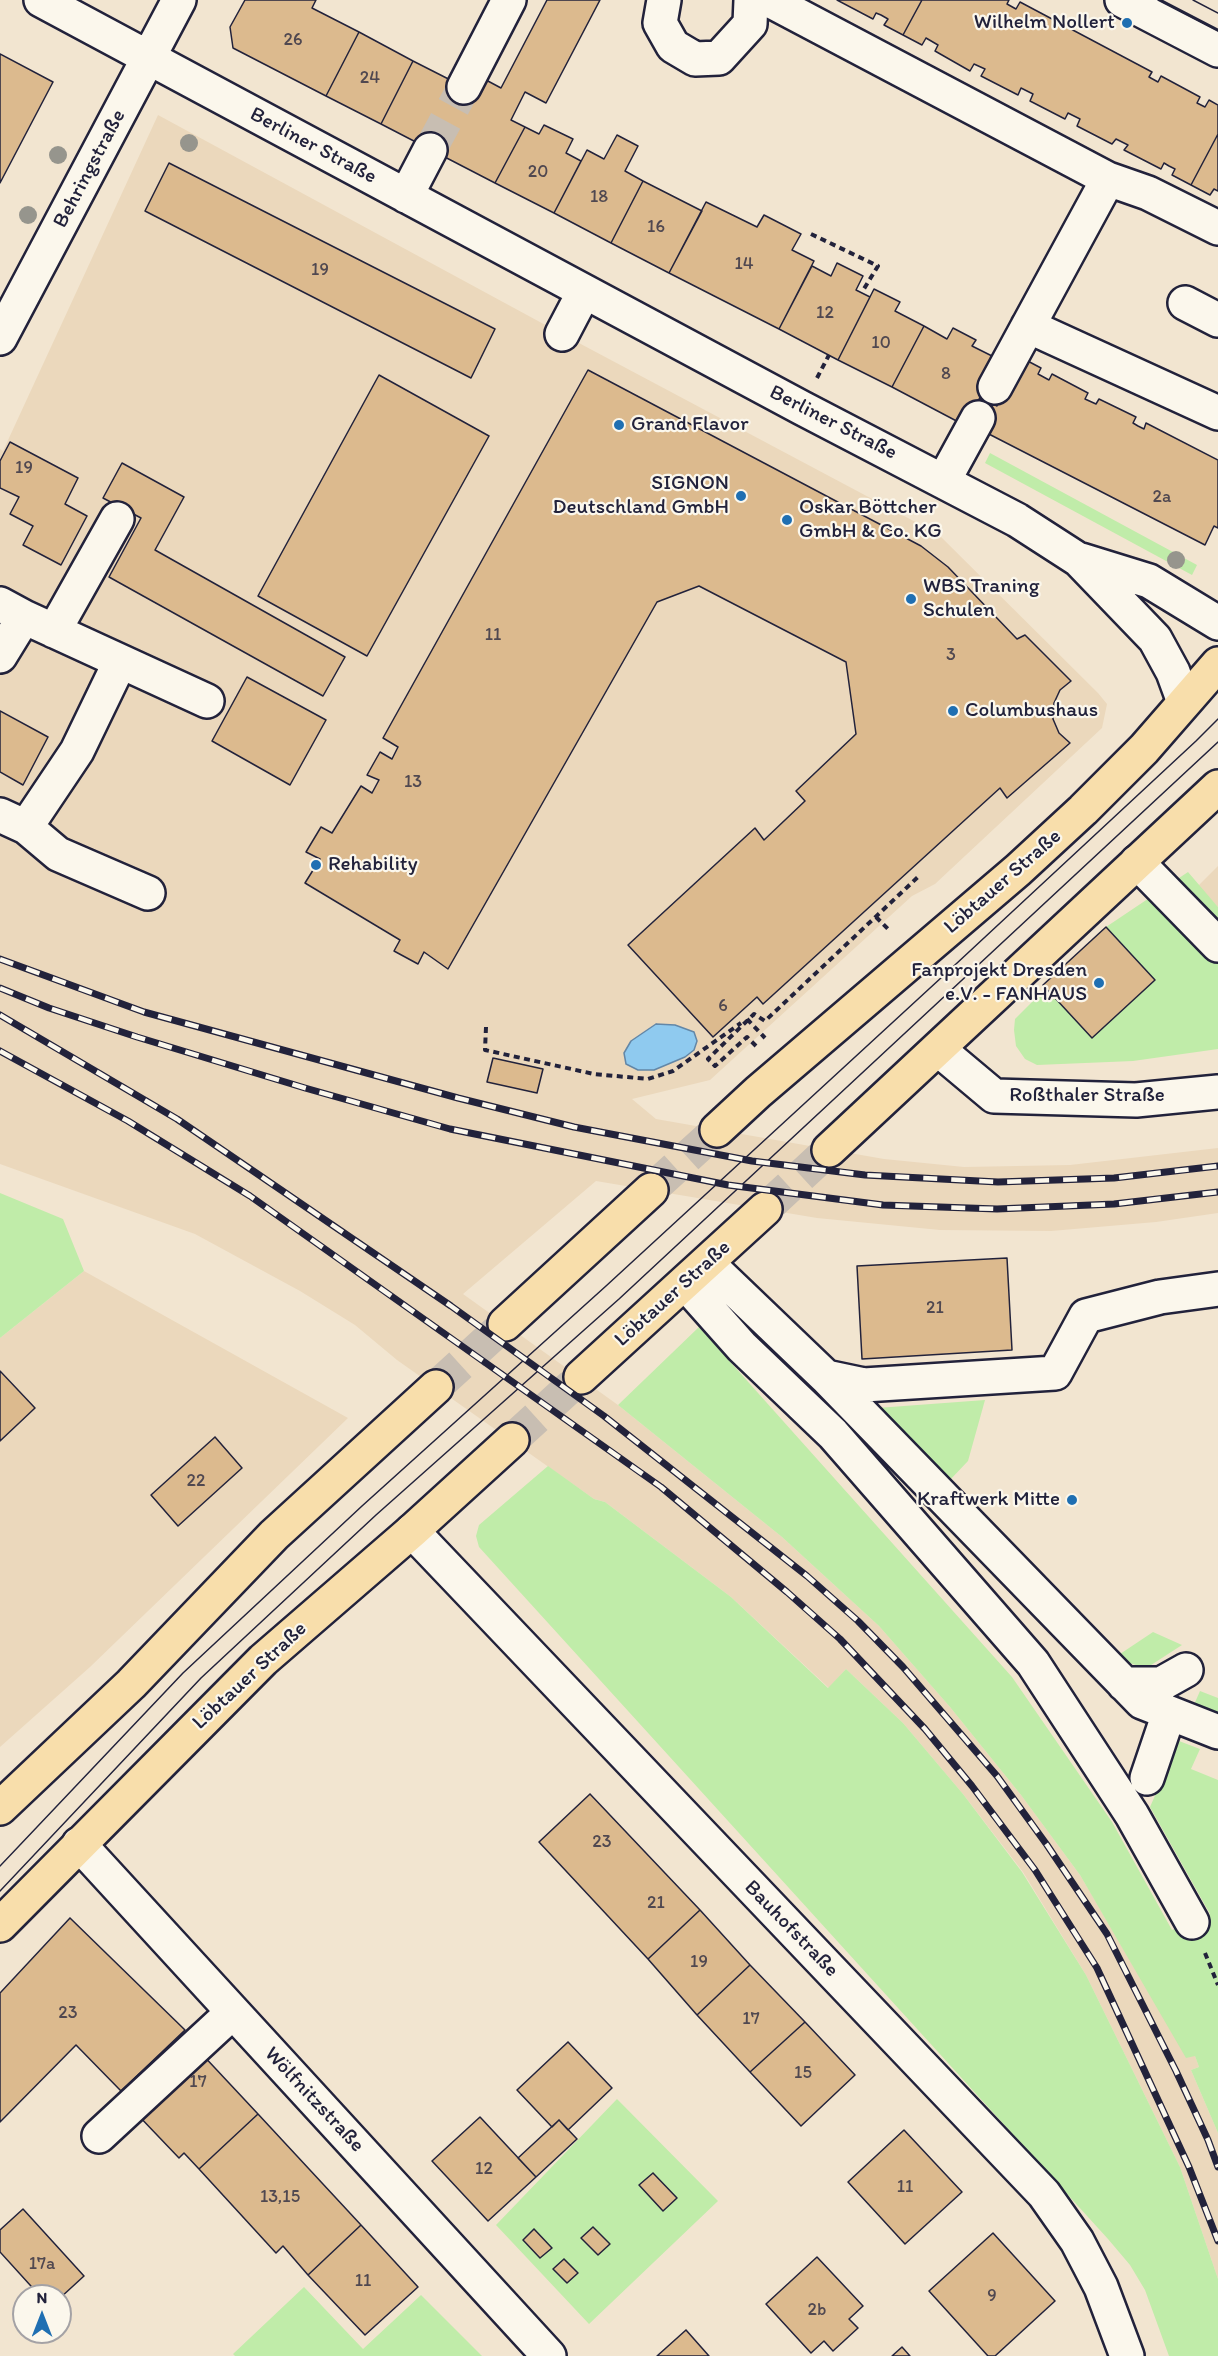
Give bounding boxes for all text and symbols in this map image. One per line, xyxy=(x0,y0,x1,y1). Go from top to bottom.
place label: Wilhelm Nollert xyxy=(974,10,1115,36)
marker: Wilhelm Nollert xyxy=(1120,16,1134,30)
house number: 26 xyxy=(284,29,302,51)
house number: 24 xyxy=(360,67,380,89)
street label: Berliner Straße xyxy=(245,102,381,190)
street label: Behringstraße xyxy=(48,106,132,232)
house number: 20 xyxy=(528,161,548,183)
house number: 18 xyxy=(590,186,608,208)
house number: 16 xyxy=(647,216,665,238)
house number: 14 xyxy=(734,253,754,275)
house number: 19 xyxy=(311,259,329,281)
house number: 12 xyxy=(816,302,834,324)
house number: 10 xyxy=(871,332,891,354)
house number: 8 xyxy=(941,363,951,385)
street label: Berliner Straße xyxy=(765,380,901,466)
place label: Grand Flavor xyxy=(631,412,748,438)
marker: Grand Flavor xyxy=(612,418,626,432)
house number: 19 xyxy=(15,457,33,479)
place label: SIGNON Deutschland GmbH xyxy=(553,471,729,521)
house number: 2a xyxy=(1153,486,1171,508)
marker: SIGNON Deutschland GmbH xyxy=(734,489,748,503)
place label: Oskar Böttcher GmbH & Co. KG xyxy=(799,495,942,545)
marker: Oskar Böttcher GmbH & Co. KG xyxy=(780,513,794,527)
place label: WBS Traning Schulen xyxy=(923,574,1040,624)
marker: WBS Traning Schulen xyxy=(904,592,918,606)
house number: 11 xyxy=(485,624,501,646)
house number: 3 xyxy=(946,644,956,666)
place label: Columbushaus xyxy=(965,698,1098,724)
marker: Columbushaus xyxy=(946,704,960,718)
house number: 13 xyxy=(404,771,422,793)
street label: Löbtauer Straße xyxy=(939,824,1067,940)
place label: Rehability xyxy=(328,852,418,878)
marker: Rehability xyxy=(309,858,323,872)
place label: Fanprojekt Dresden e.V. - FANHAUS xyxy=(911,958,1087,1008)
marker: Fanprojekt Dresden e.V. - FANHAUS xyxy=(1092,976,1106,990)
house number: 6 xyxy=(718,995,728,1017)
street label: Roßthaler Straße xyxy=(1009,1083,1165,1109)
street label: Löbtauer Straße xyxy=(610,1235,736,1353)
house number: 21 xyxy=(926,1297,944,1319)
house number: 22 xyxy=(187,1470,205,1492)
place label: Kraftwerk Mitte xyxy=(917,1487,1060,1513)
marker: Kraftwerk Mitte xyxy=(1065,1493,1079,1507)
street label: Löbtauer Straße xyxy=(188,1617,312,1735)
house number: 23 xyxy=(592,1831,612,1853)
street label: Bauhofstraße xyxy=(739,1875,843,1983)
house number: 21 xyxy=(647,1892,665,1914)
house number: 19 xyxy=(690,1951,708,1973)
house number: 23 xyxy=(58,2002,78,2024)
house number: 17 xyxy=(742,2008,760,2030)
street label: Wölfnitzstraße xyxy=(259,2042,369,2158)
house number: 15 xyxy=(794,2062,812,2084)
house number: 17 xyxy=(189,2071,207,2093)
house number: 12 xyxy=(475,2158,493,2180)
house number: 11 xyxy=(897,2176,913,2198)
house number: 13,15 xyxy=(260,2186,300,2208)
house number: 17a xyxy=(29,2253,55,2275)
house number: 11 xyxy=(355,2270,371,2292)
north arrow xyxy=(12,2284,72,2344)
house number: 9 xyxy=(987,2285,997,2307)
text: N xyxy=(37,2288,47,2307)
house number: 2b xyxy=(808,2299,826,2321)

